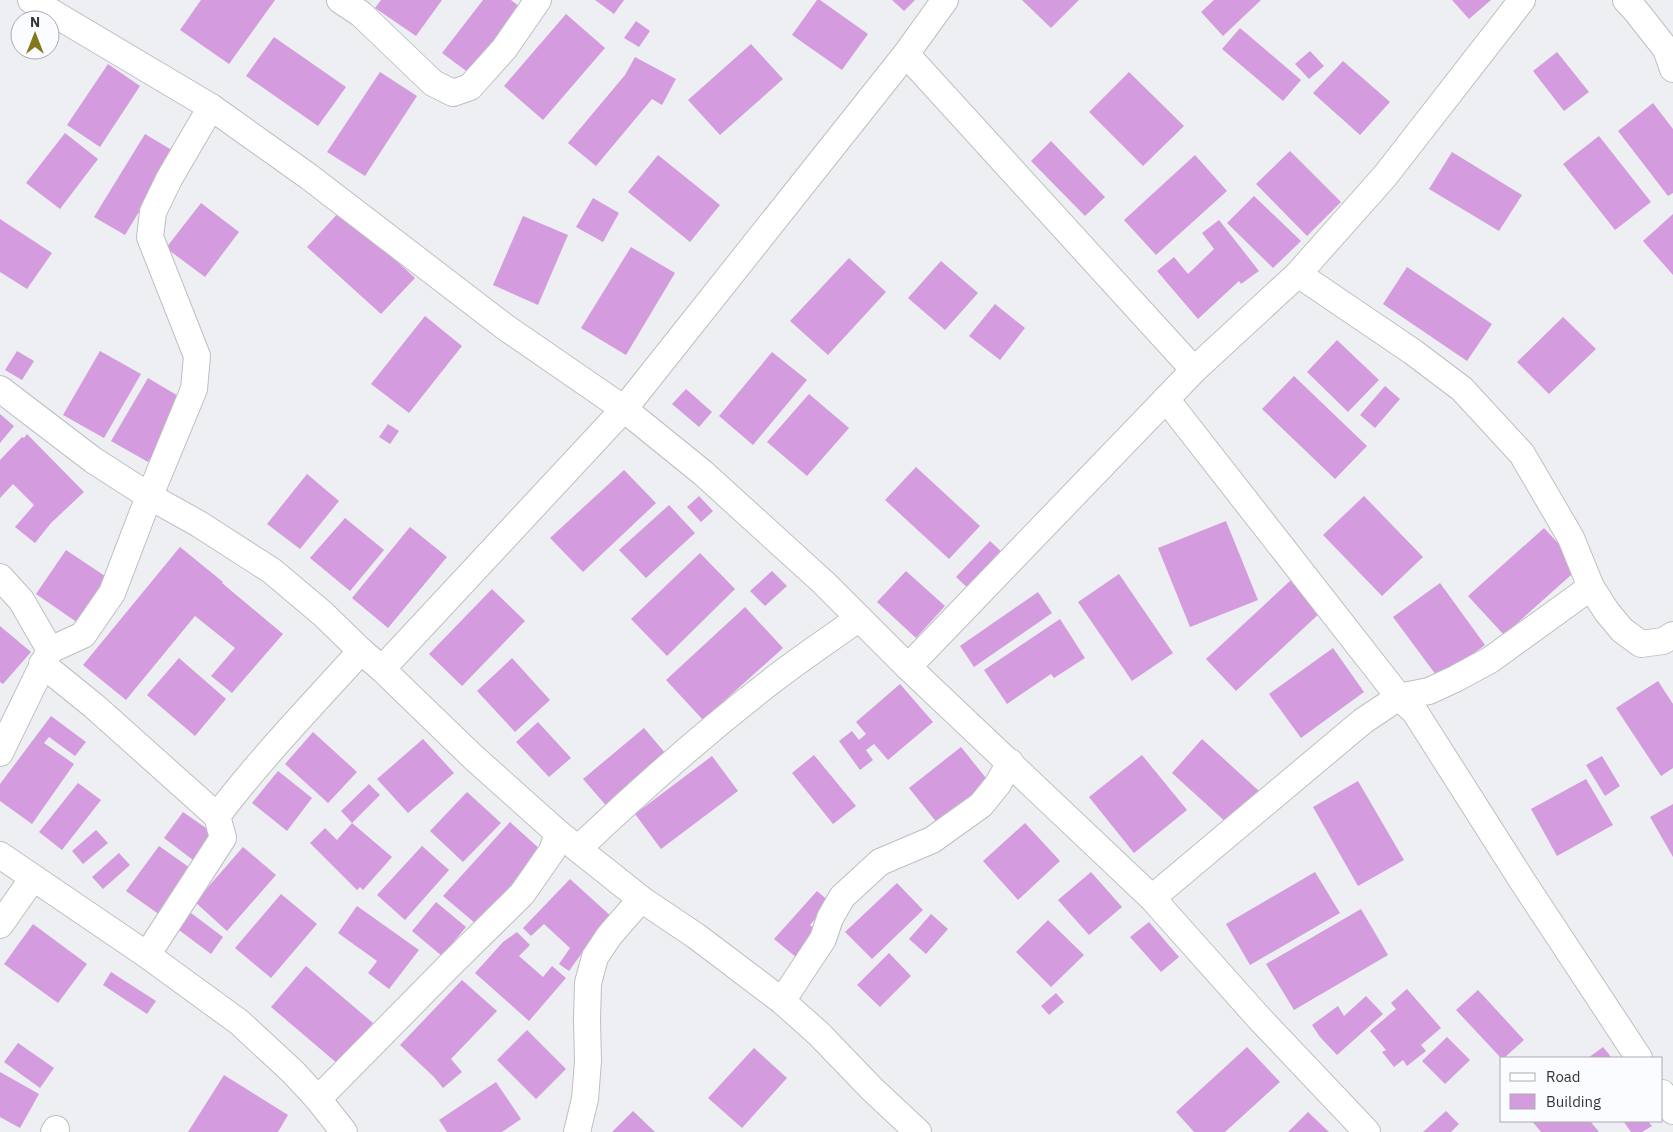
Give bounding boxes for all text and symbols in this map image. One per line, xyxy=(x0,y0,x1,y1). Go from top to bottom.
north arrow xyxy=(10,10,60,60)
text: N xyxy=(30,13,40,31)
legend xyxy=(1500,1057,1663,1122)
text: Road xyxy=(1546,1067,1581,1086)
text: Building xyxy=(1546,1092,1601,1111)

